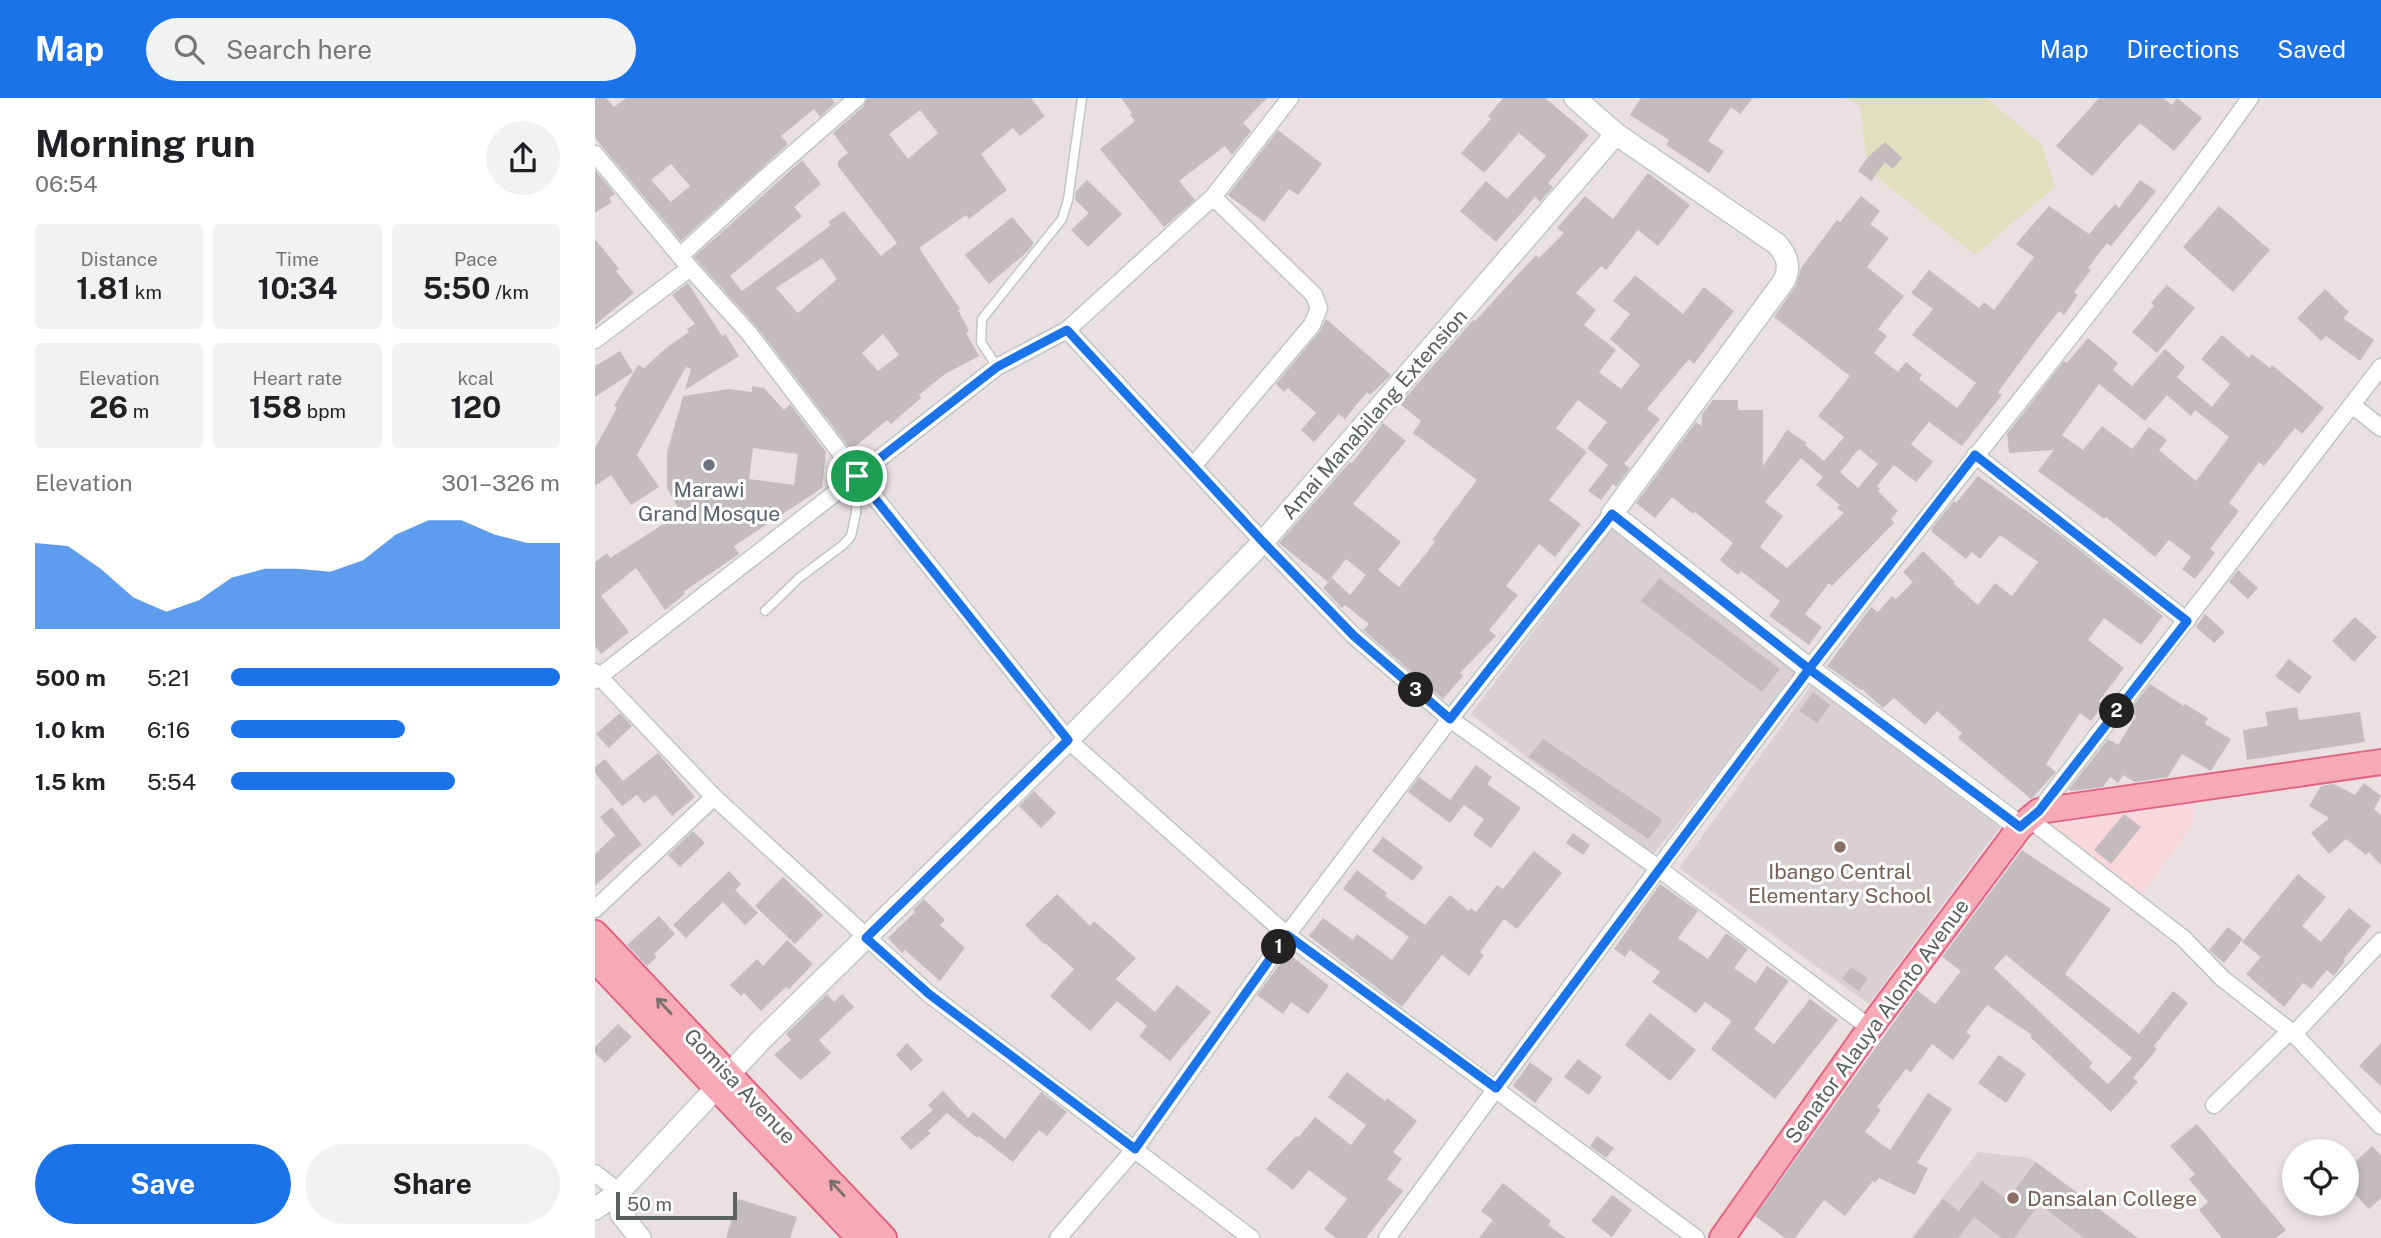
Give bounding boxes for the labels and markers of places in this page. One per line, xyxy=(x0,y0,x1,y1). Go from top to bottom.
pin xyxy=(827,446,887,506)
marker: Marawi Grand Mosque xyxy=(701,457,717,473)
place label: Marawi Grand Mosque xyxy=(638,477,780,526)
pin: 3 xyxy=(1399,672,1433,708)
pin: 2 xyxy=(2099,694,2135,728)
marker: Ibango Central Elementary School xyxy=(1832,839,1848,855)
place label: Ibango Central Elementary School xyxy=(1748,859,1932,908)
pin: 1 xyxy=(1261,930,1297,964)
place label: Dansalan College xyxy=(2027,1186,2197,1211)
marker: Dansalan College xyxy=(2005,1190,2021,1206)

